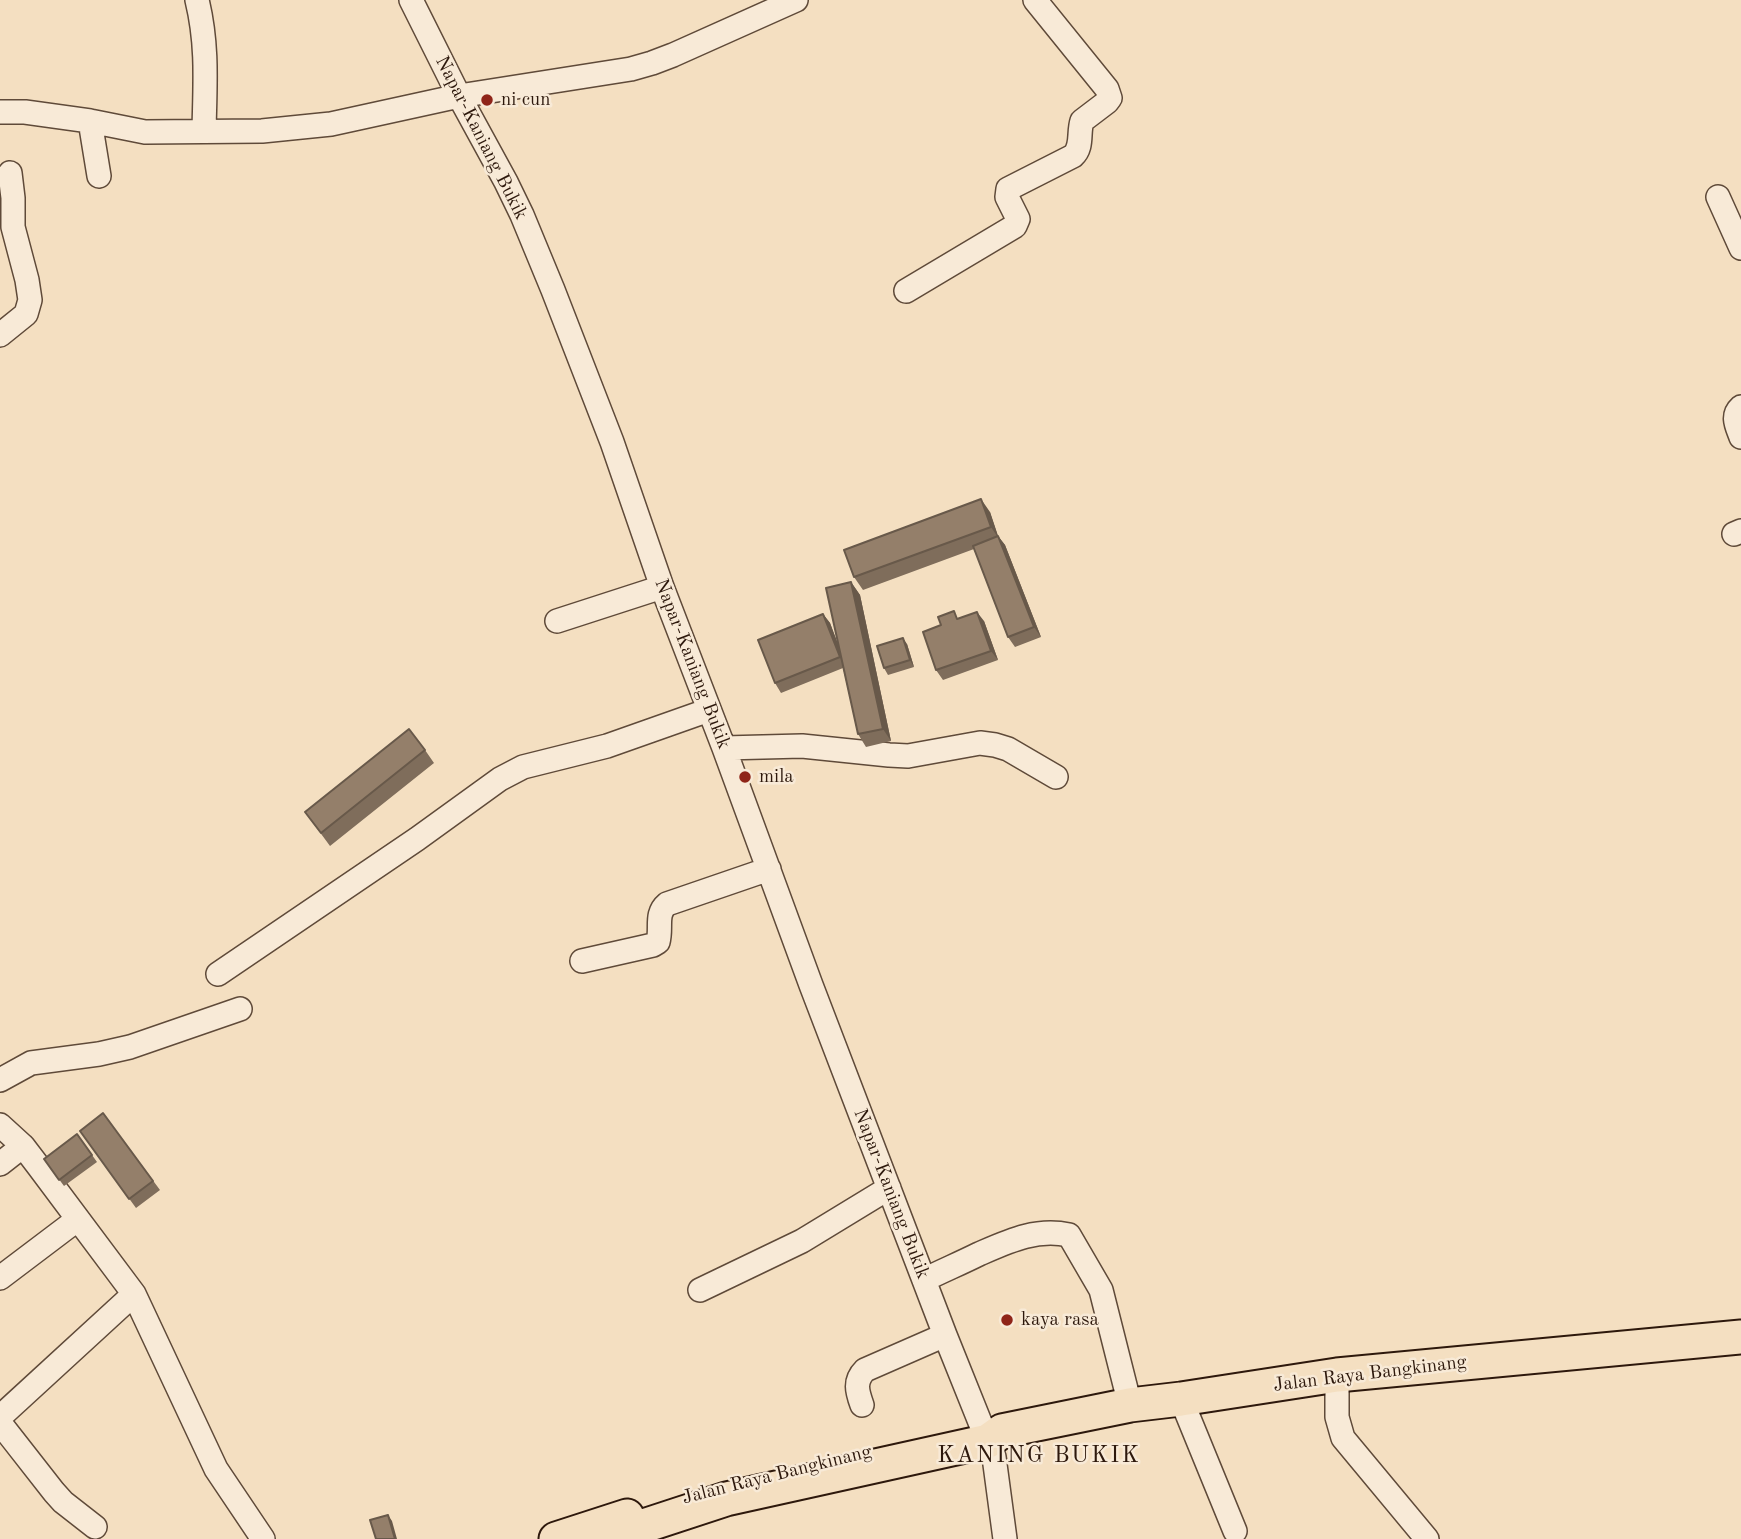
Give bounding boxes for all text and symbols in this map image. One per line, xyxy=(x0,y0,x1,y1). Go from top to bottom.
street label: Napar-Kaniang Bukik xyxy=(430,52,532,224)
place label: ni cun xyxy=(501,89,550,111)
marker: ni cun xyxy=(479,92,495,108)
street label: Napar-Kaniang Bukik xyxy=(649,576,735,752)
place label: mila xyxy=(759,766,794,788)
marker: mila xyxy=(737,769,753,785)
street label: Napar-Kaniang Bukik xyxy=(848,1106,934,1282)
place label: kaya rasa xyxy=(1021,1309,1099,1331)
marker: kaya rasa xyxy=(999,1312,1015,1328)
street label: Jalan Raya Bangkinang xyxy=(1272,1351,1468,1397)
street label: Jalan Raya Bangkinang xyxy=(680,1440,874,1510)
district label: KANING BUKIK xyxy=(939,1442,1139,1470)

